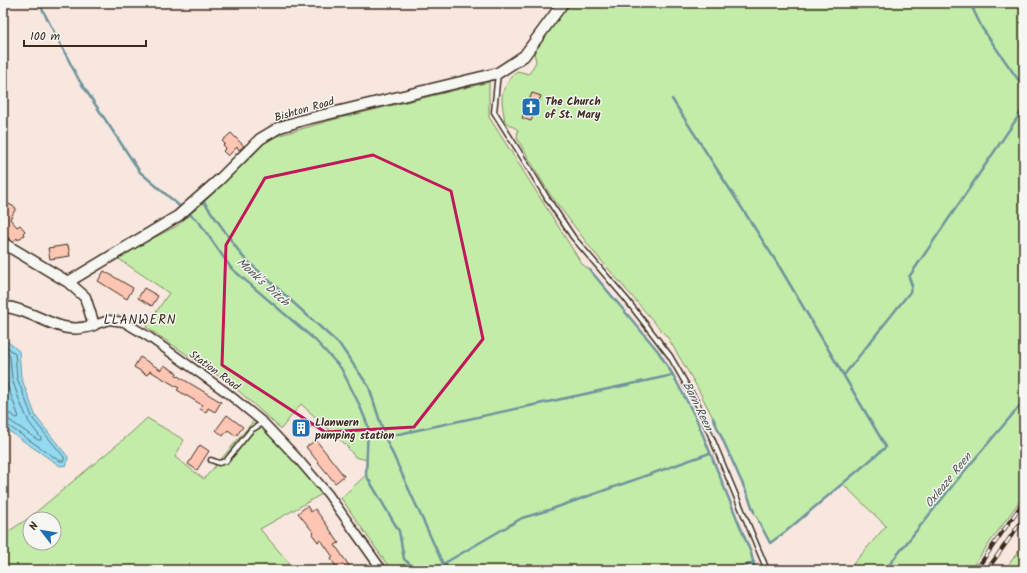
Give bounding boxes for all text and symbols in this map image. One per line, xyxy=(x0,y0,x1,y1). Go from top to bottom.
scale bar xyxy=(24,22,146,48)
text: 100 m xyxy=(30,27,61,46)
street label: Bishton Road xyxy=(272,93,337,127)
place label: The Church of St. Mary xyxy=(545,93,601,124)
church icon: The Church of St. Mary xyxy=(520,96,542,118)
water label: Monk's Ditch xyxy=(232,253,295,312)
district label: LLANWERN xyxy=(103,310,177,331)
street label: Station Road xyxy=(185,346,244,396)
water label: Barn Reen xyxy=(677,378,718,435)
place label: Llanwern pumping station xyxy=(314,414,394,445)
building icon: Llanwern pumping station xyxy=(290,417,312,439)
water label: Oxleaze Reen xyxy=(920,447,978,512)
north arrow xyxy=(22,511,62,551)
text: N xyxy=(25,519,44,534)

